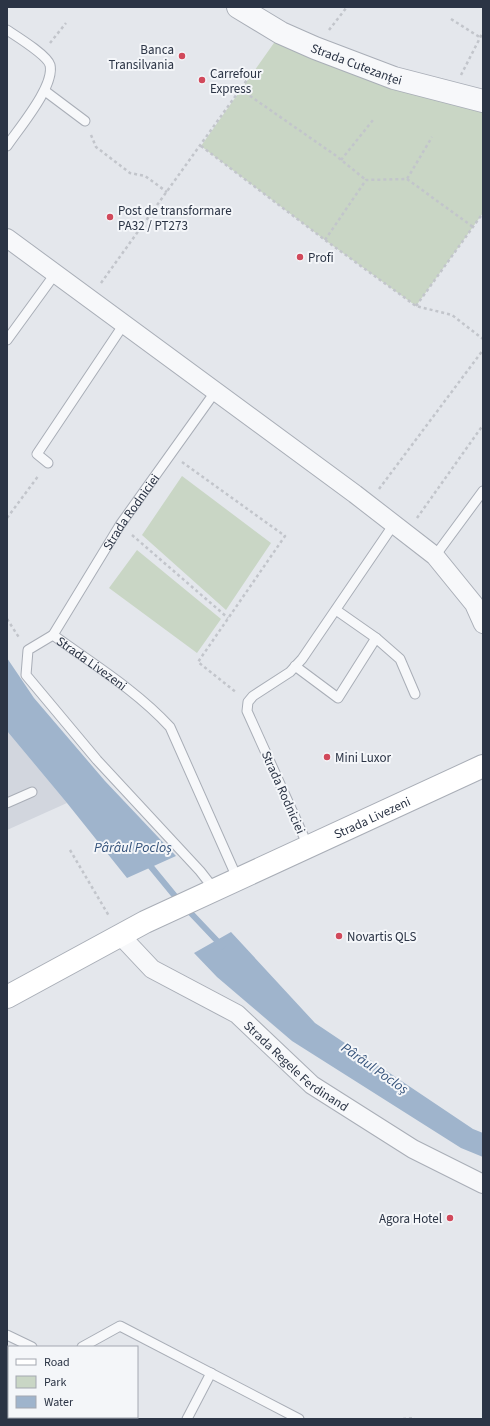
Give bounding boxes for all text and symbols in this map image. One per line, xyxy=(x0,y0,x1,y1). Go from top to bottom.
street label: Strada Cutezanței xyxy=(308,39,404,90)
place label: Banca Transilvania xyxy=(109,41,174,74)
marker: Banca Transilvania xyxy=(177,51,187,61)
place label: Carrefour Express xyxy=(210,65,262,98)
marker: Carrefour Express xyxy=(197,75,207,85)
place label: Post de transformare PA32 / PT273 xyxy=(118,202,232,235)
marker: Post de transformare PA32 / PT273 xyxy=(105,212,115,222)
place label: Profi xyxy=(308,249,334,267)
marker: Profi xyxy=(295,252,305,262)
street label: Strada Rodniciei xyxy=(99,470,164,554)
street label: Strada Livezeni xyxy=(53,632,130,695)
street label: Strada Rodniciei xyxy=(257,748,309,837)
place label: Mini Luxor xyxy=(335,749,391,767)
marker: Mini Luxor xyxy=(322,752,332,762)
street label: Strada Livezeni xyxy=(331,793,414,844)
water label: Pârâul Pocloș xyxy=(94,838,172,858)
place label: Novartis QLS xyxy=(347,928,417,946)
marker: Novartis QLS xyxy=(334,931,344,941)
street label: Strada Regele Ferdinand xyxy=(239,1017,352,1116)
water label: Pârâul Pocloș xyxy=(337,1038,412,1100)
place label: Agora Hotel xyxy=(379,1210,442,1228)
marker: Agora Hotel xyxy=(445,1213,455,1223)
legend xyxy=(8,1346,138,1418)
text: Road xyxy=(44,1354,70,1371)
text: Park xyxy=(44,1374,66,1391)
text: Water xyxy=(44,1394,74,1411)

